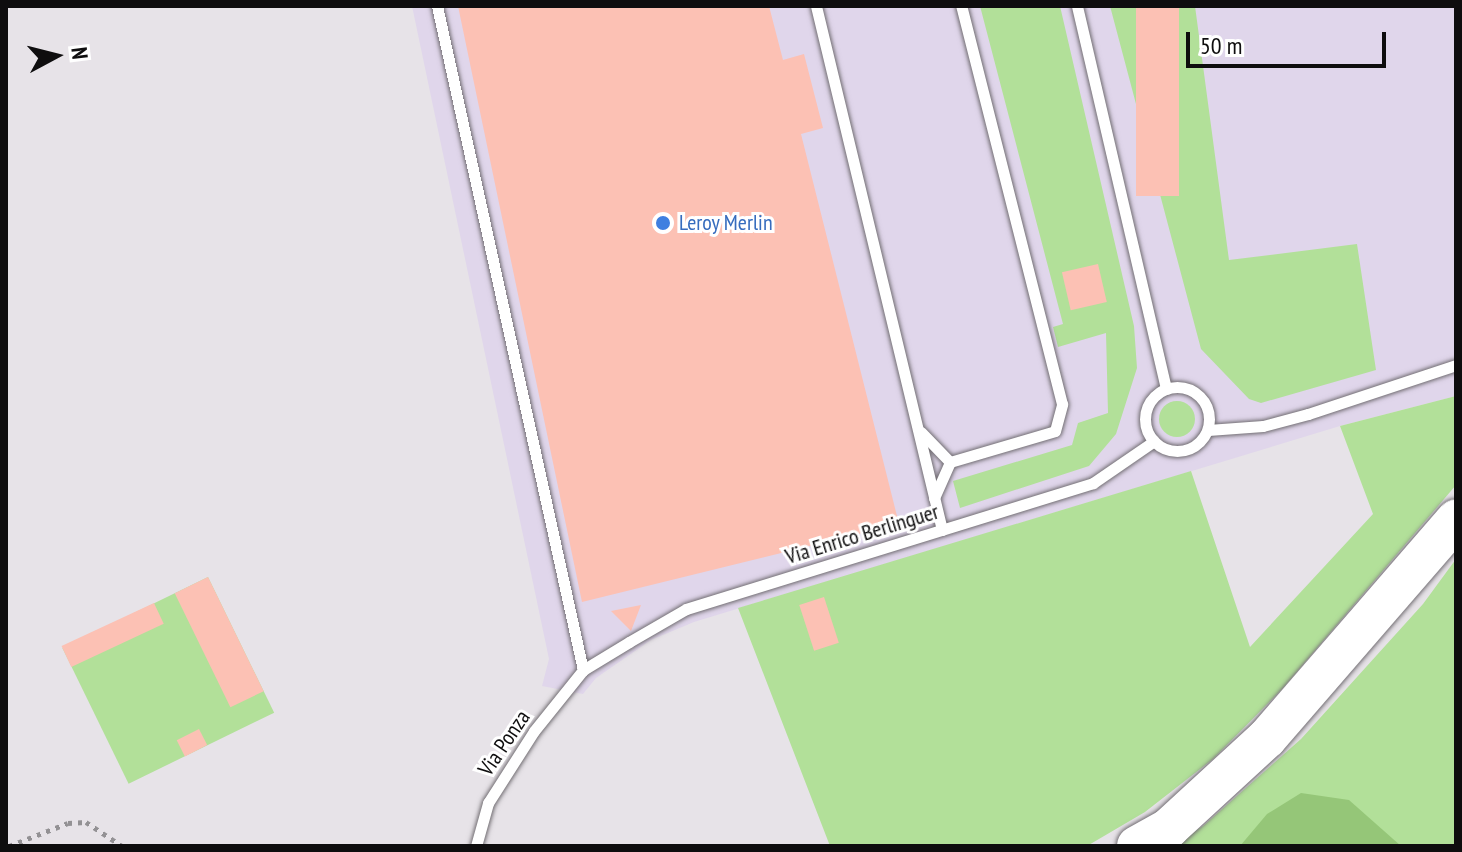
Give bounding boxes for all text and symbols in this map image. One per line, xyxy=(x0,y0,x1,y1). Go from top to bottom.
north arrow xyxy=(16,16,96,96)
scale bar xyxy=(1190,16,1390,66)
text: 50 m xyxy=(1200,30,1242,61)
text: N xyxy=(65,45,94,61)
place label: Leroy Merlin xyxy=(679,210,773,236)
marker: Leroy Merlin xyxy=(654,214,672,232)
street label: Via Enrico Berlinguer xyxy=(782,498,942,570)
street label: Via Ponza xyxy=(472,705,536,781)

